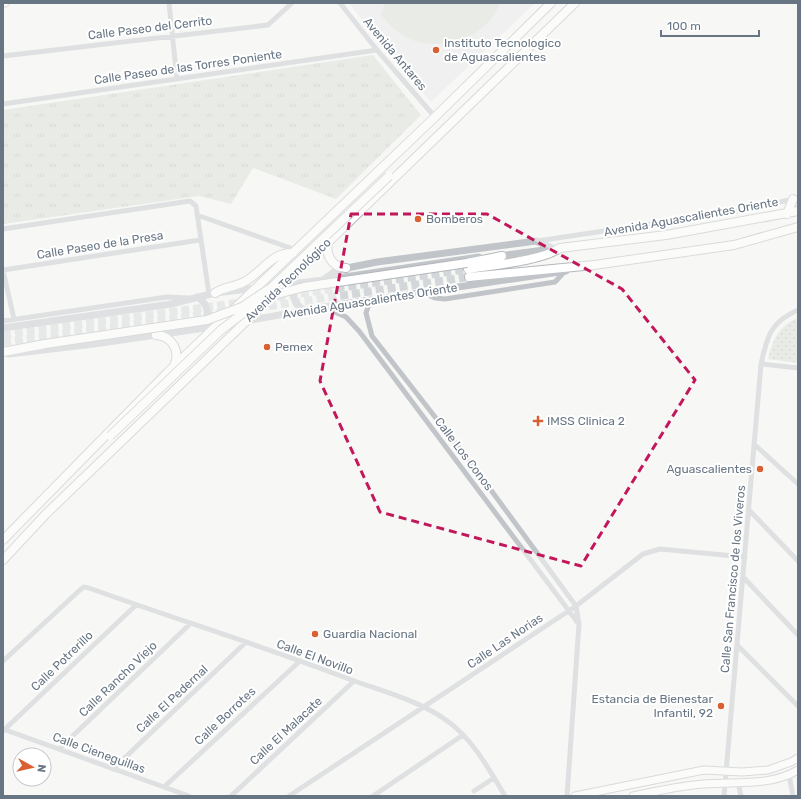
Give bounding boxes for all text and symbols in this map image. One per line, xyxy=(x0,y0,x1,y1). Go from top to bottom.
scale bar xyxy=(661,12,759,38)
street label: Calle Paseo del Cerrito xyxy=(87,13,213,43)
street label: Avenida Antares xyxy=(360,15,430,93)
text: 100 m xyxy=(667,19,701,33)
place label: Instituto Tecnologico de Aguascalientes xyxy=(444,36,561,64)
marker: Instituto Tecnologico de Aguascalientes xyxy=(431,45,441,55)
street label: Calle Paseo de las Torres Poniente xyxy=(93,47,283,87)
street label: Avenida Aguascalientes Oriente xyxy=(603,195,780,239)
place label: Bomberos xyxy=(426,212,483,226)
marker: Bomberos xyxy=(413,214,423,224)
street label: Calle Paseo de la Presa xyxy=(36,228,164,262)
street label: Avenida Tecnológico xyxy=(242,235,334,325)
street label: Avenida Aguascalientes Oriente xyxy=(282,280,459,322)
place label: Pemex xyxy=(275,340,314,354)
marker: Pemex xyxy=(262,342,272,352)
place label: IMSS Clinica 2 xyxy=(547,414,625,428)
street label: Calle Los Conos xyxy=(432,415,496,493)
marker: IMSS Clinica 2 xyxy=(532,415,544,427)
place label: Aguascalientes xyxy=(666,462,752,476)
marker: Aguascalientes xyxy=(755,464,765,474)
street label: Calle San Francisco de los Viveros xyxy=(718,485,748,673)
street label: Calle Las Norias xyxy=(465,611,545,671)
place label: Guardia Nacional xyxy=(323,627,417,641)
street label: Calle Potrerillo xyxy=(28,628,96,694)
marker: Guardia Nacional xyxy=(310,629,320,639)
street label: Calle El Novillo xyxy=(275,637,355,677)
street label: Calle Rancho Viejo xyxy=(76,638,160,720)
street label: Calle El Pedernal xyxy=(133,662,211,736)
street label: Calle Borrotes xyxy=(192,684,258,748)
place label: Estancia de Bienestar Infantil, 92 xyxy=(592,692,713,720)
street label: Calle El Malacate xyxy=(247,694,325,768)
marker: Estancia de Bienestar Infantil, 92 xyxy=(716,701,726,711)
street label: Calle Cieneguillas xyxy=(51,730,147,776)
north arrow xyxy=(12,747,52,787)
text: N xyxy=(34,763,48,773)

